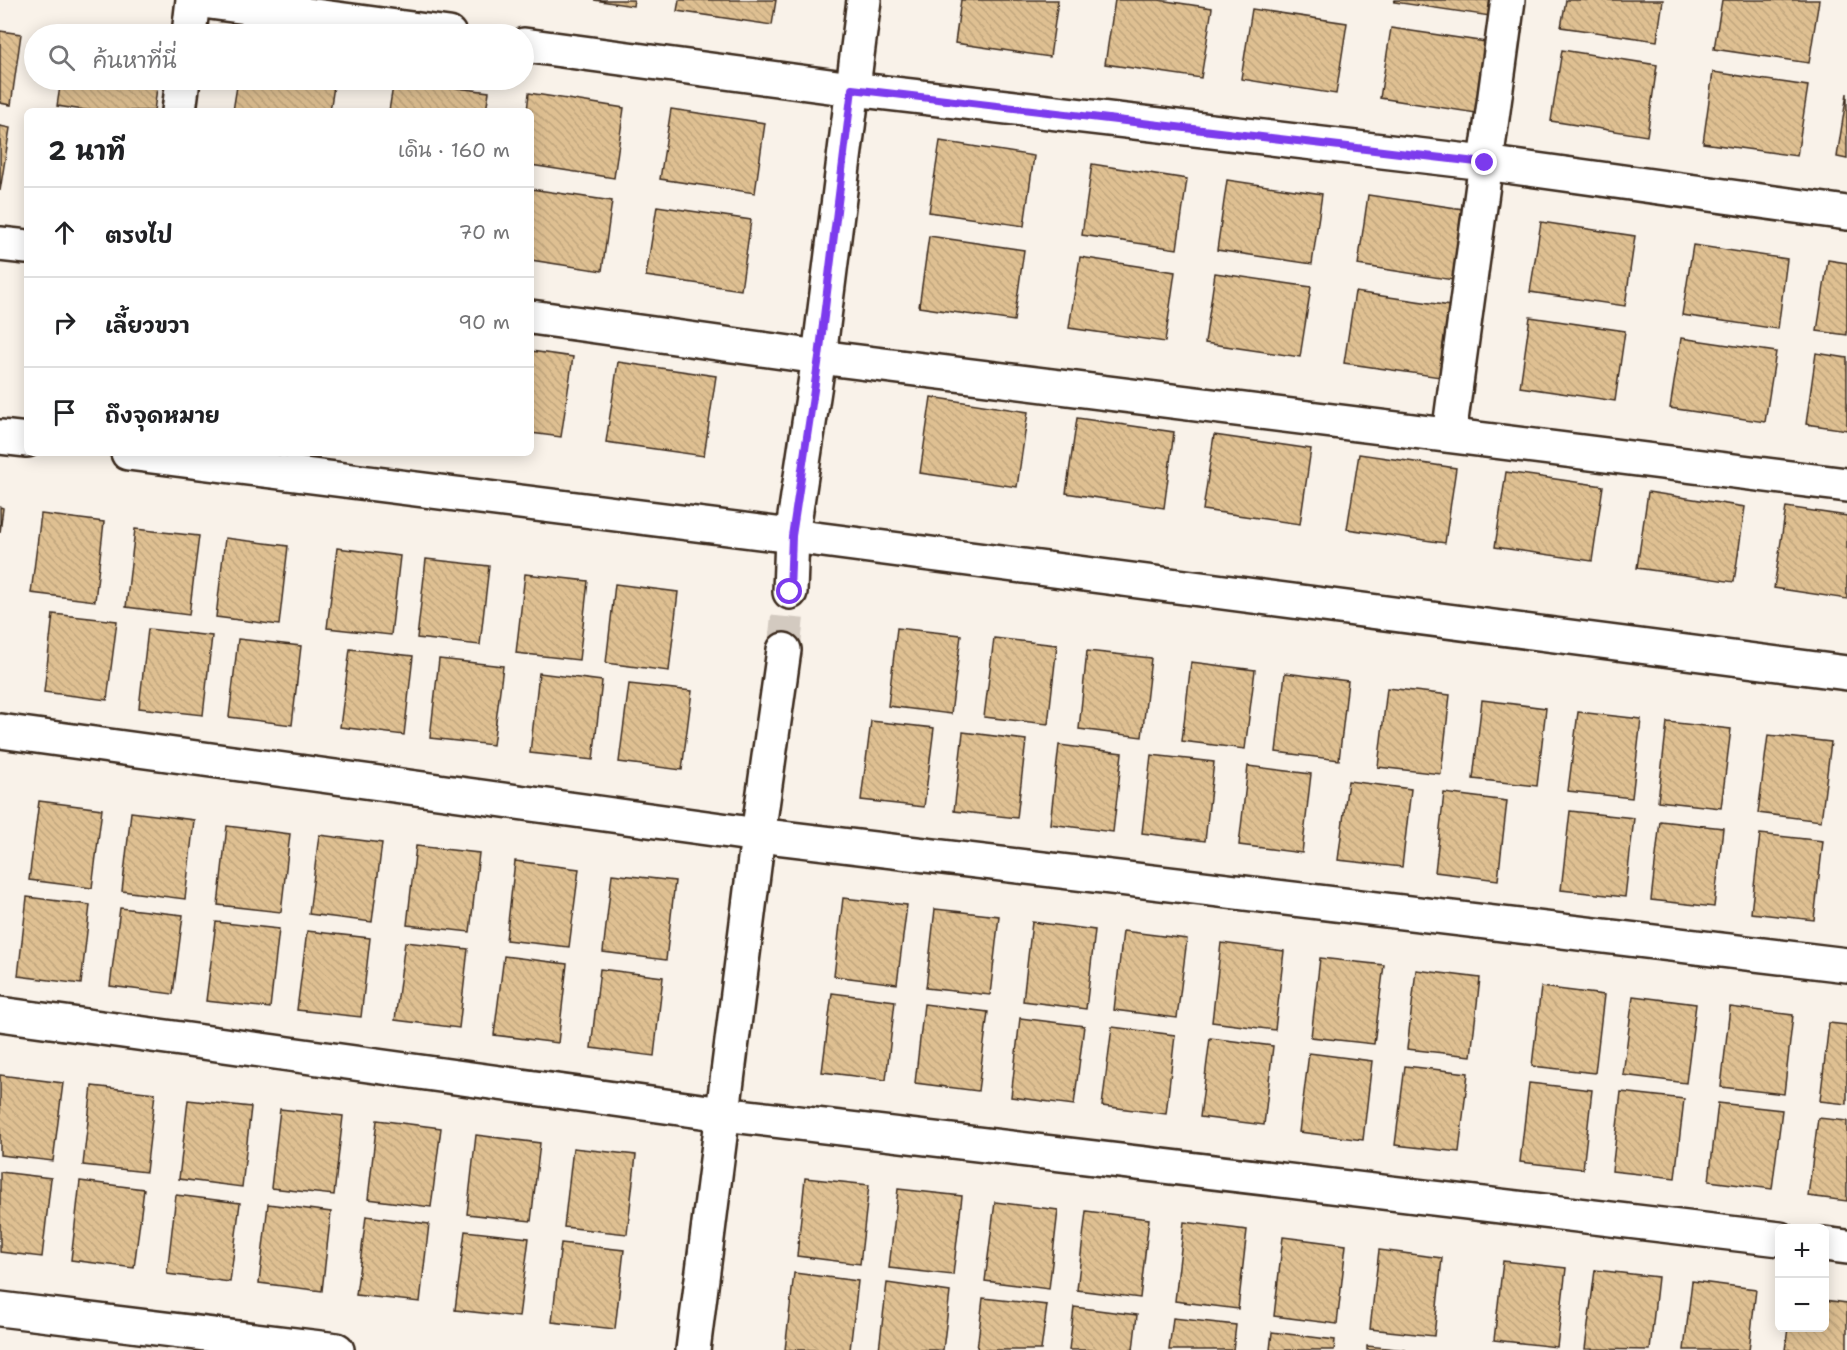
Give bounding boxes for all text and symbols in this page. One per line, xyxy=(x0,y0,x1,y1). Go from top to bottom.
search box xyxy=(24,24,534,90)
icon: search xyxy=(45,41,78,74)
text: ค้นหาที่นี่ xyxy=(93,46,177,75)
text: 2 นาที xyxy=(48,133,125,168)
text: เดิน · 160 m xyxy=(398,137,510,163)
route end xyxy=(1471,149,1497,175)
icon: ahead xyxy=(48,216,81,249)
text: 70 m xyxy=(458,219,510,245)
text: ตรงไป xyxy=(105,221,173,250)
icon: right xyxy=(48,306,81,339)
text: 90 m xyxy=(458,309,510,335)
text: เลี้ยวขวา xyxy=(105,311,189,340)
icon: arrive xyxy=(48,396,81,429)
text: ถึงจุดหมาย xyxy=(105,401,220,430)
route start xyxy=(776,578,802,604)
map controls xyxy=(1775,1224,1829,1332)
button: + xyxy=(1775,1224,1829,1278)
button: − xyxy=(1775,1278,1829,1332)

